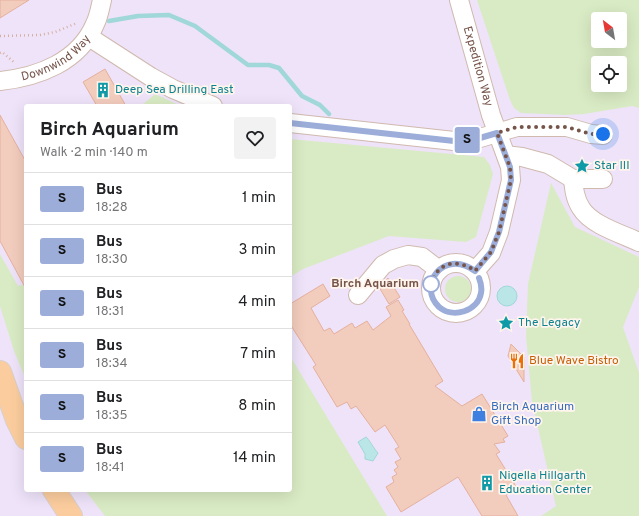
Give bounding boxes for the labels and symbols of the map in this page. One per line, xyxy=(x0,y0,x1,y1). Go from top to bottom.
north arrow xyxy=(591,12,627,48)
street label: Expedition Way xyxy=(459,24,496,108)
street label: Downwind Way xyxy=(20,32,95,85)
building icon: Deep Sea Drilling East xyxy=(94,81,112,99)
place label: Deep Sea Drilling East xyxy=(115,82,234,98)
your location xyxy=(593,124,613,144)
line badge: S xyxy=(454,127,480,153)
place icon: Star III xyxy=(573,157,591,175)
place label: Star III xyxy=(594,158,630,174)
marker: Birch Aquarium xyxy=(422,275,440,293)
place label: Birch Aquarium xyxy=(331,276,419,292)
place icon: The Legacy xyxy=(497,314,515,332)
place label: The Legacy xyxy=(518,315,580,331)
restaurant icon: Blue Wave Bistro xyxy=(508,352,526,370)
place label: Blue Wave Bistro xyxy=(529,353,619,369)
place label: Birch Aquarium Gift Shop xyxy=(491,399,574,429)
shop icon: Birch Aquarium Gift Shop xyxy=(470,405,488,423)
place label: Nigella Hillgarth Education Center xyxy=(499,468,592,498)
building icon: Nigella Hillgarth Education Center xyxy=(478,474,496,492)

